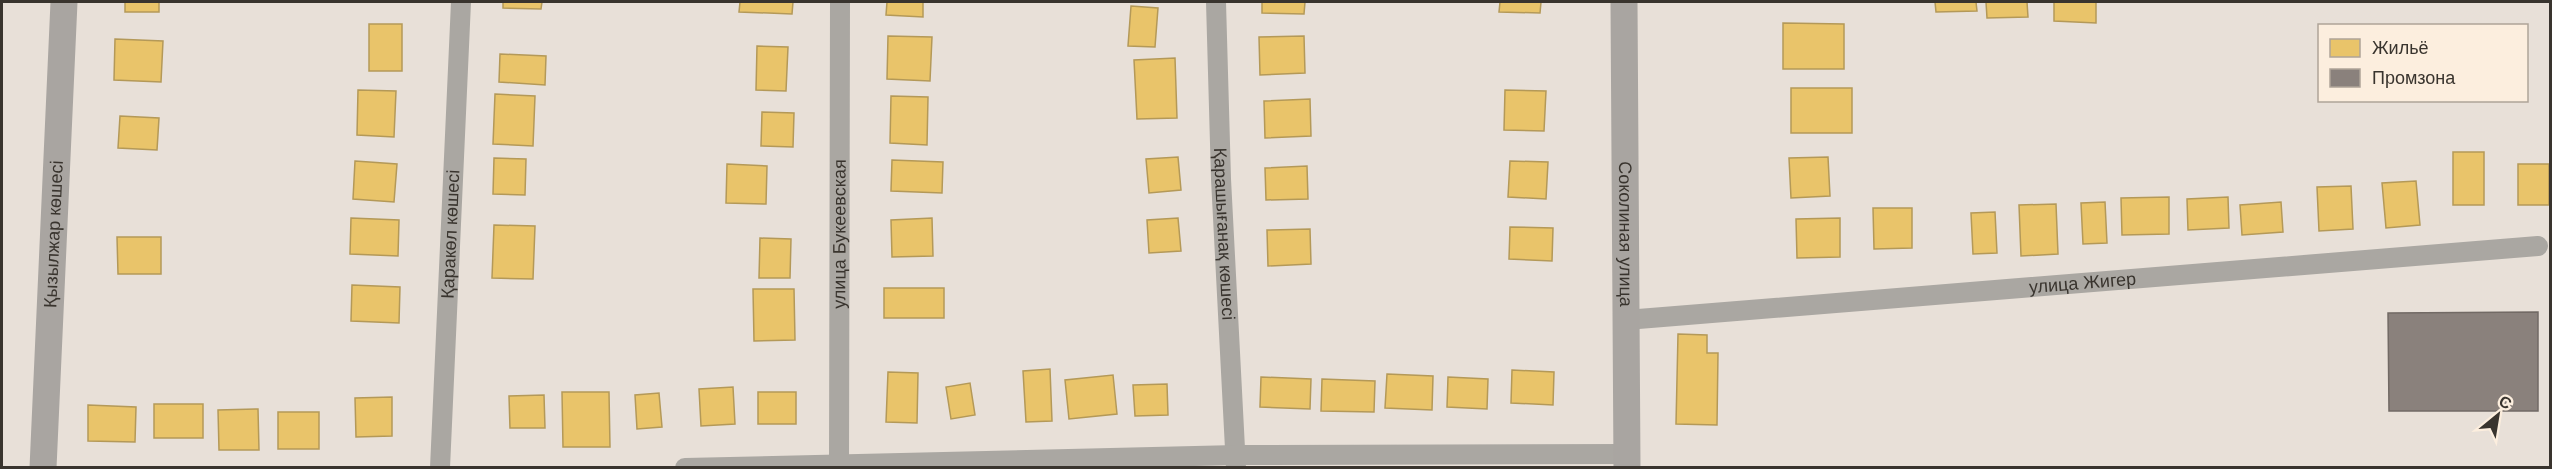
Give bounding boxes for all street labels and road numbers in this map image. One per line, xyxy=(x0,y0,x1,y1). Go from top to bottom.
street label: Қарашығанақ көшесі xyxy=(1210,147,1238,321)
street label: улица Букеевская xyxy=(829,159,850,309)
street label: Қызылжар көшесі xyxy=(40,160,67,308)
street label: Соколиная улица xyxy=(1615,161,1636,308)
street label: Қаракөл көшесі xyxy=(438,169,463,299)
street label: улица Жигер xyxy=(2028,269,2137,297)

